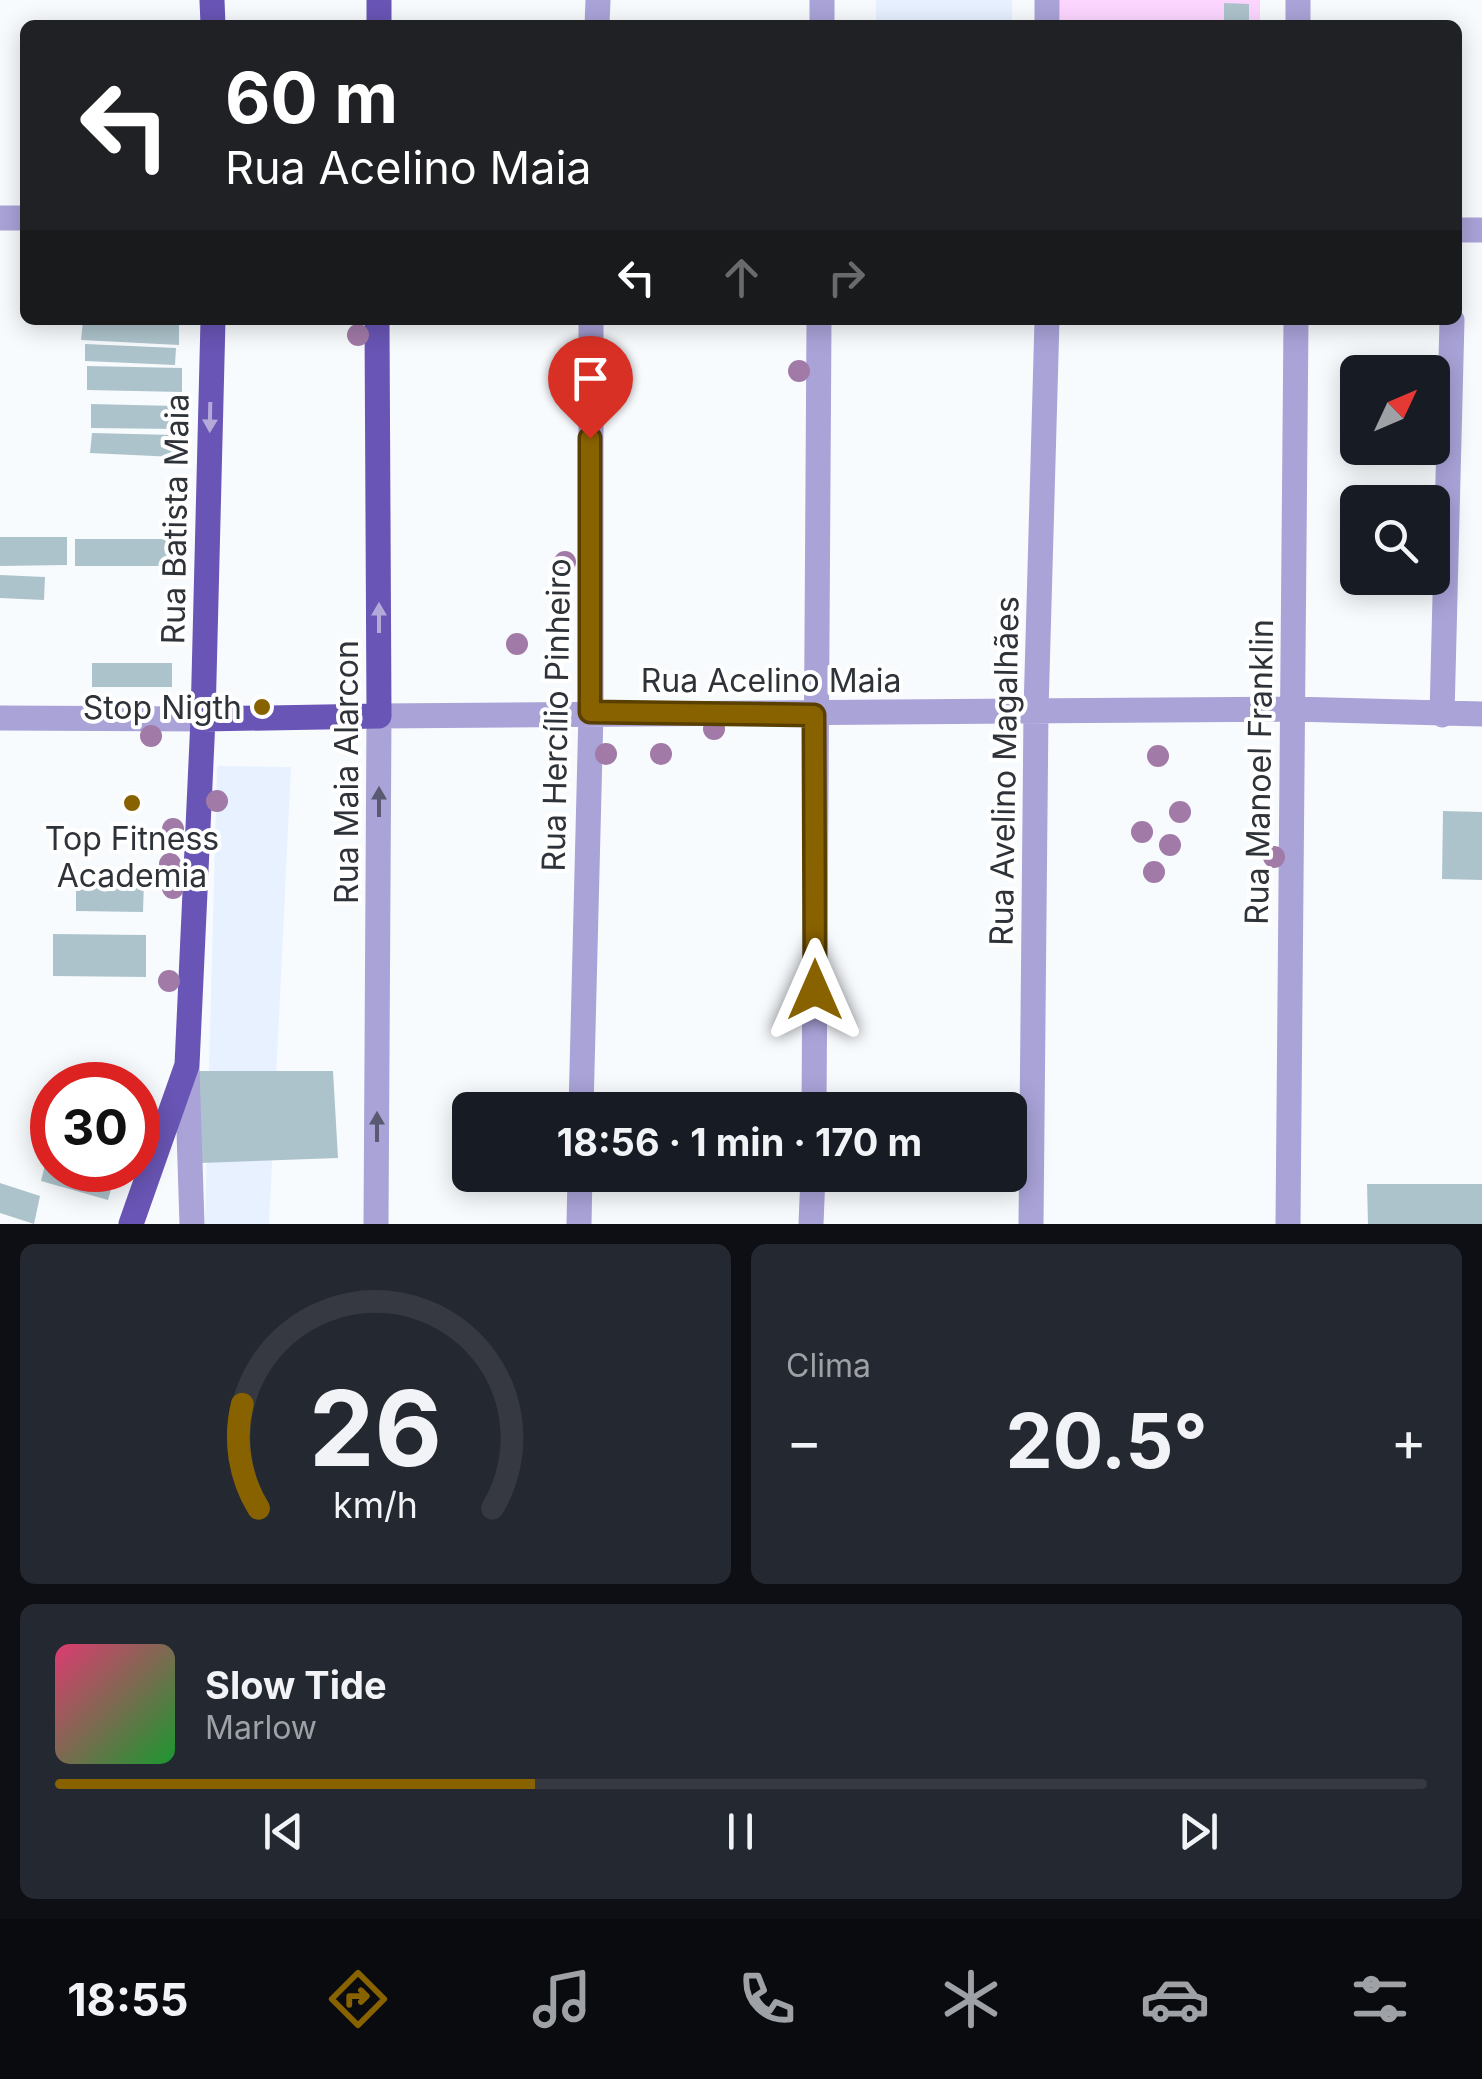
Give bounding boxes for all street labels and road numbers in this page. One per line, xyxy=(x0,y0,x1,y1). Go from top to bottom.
street label: Rua Batista Maia xyxy=(153,393,197,645)
street label: Rua Hercílio Pinheiro xyxy=(534,558,578,872)
street label: Rua Avelino Magalhães xyxy=(981,596,1027,946)
street label: Rua Manoel Franklin xyxy=(1237,619,1281,925)
street label: Rua Maia Alarcon xyxy=(327,640,366,904)
street label: Rua Acelino Maia xyxy=(641,661,901,700)

